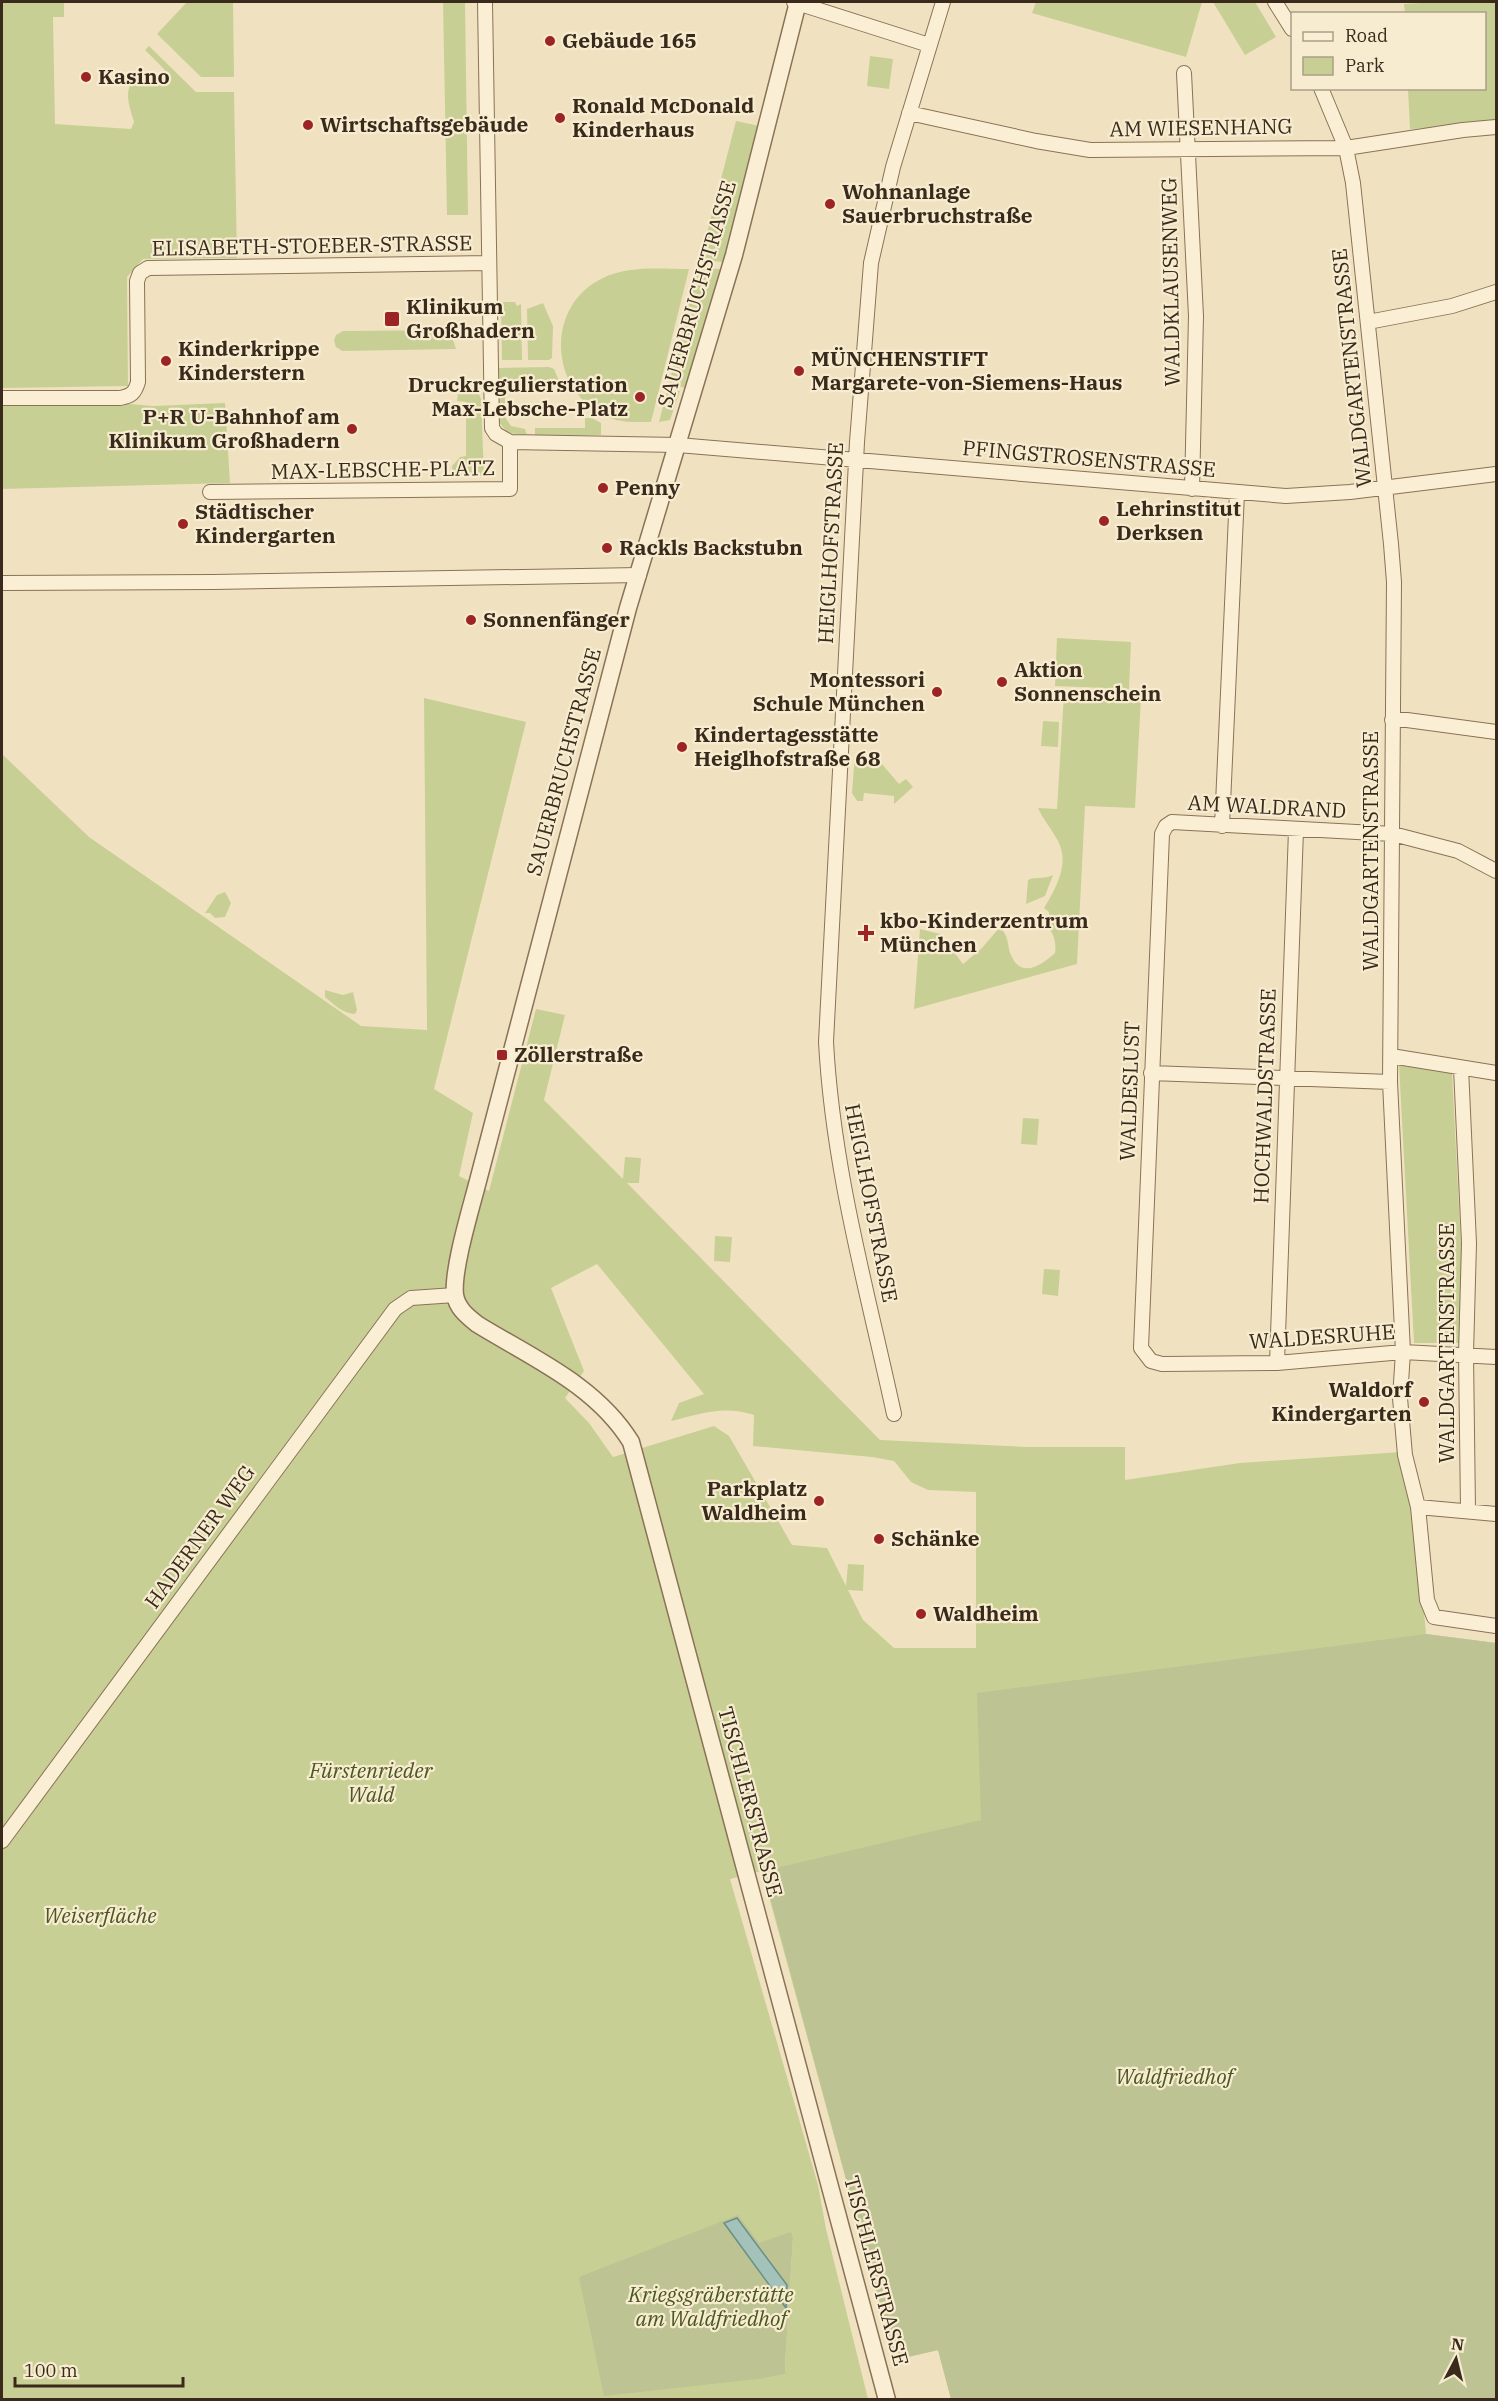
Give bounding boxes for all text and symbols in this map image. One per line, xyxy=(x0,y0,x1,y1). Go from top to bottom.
legend xyxy=(1291,12,1486,90)
text: Road xyxy=(1345,24,1388,47)
place label: Gebäude 165 xyxy=(562,26,697,54)
marker: Gebäude 165 xyxy=(543,34,557,48)
text: Park xyxy=(1345,54,1385,77)
place label: Kasino xyxy=(98,62,170,90)
marker: Kasino xyxy=(79,70,93,84)
place label: Ronald McDonald Kinderhaus xyxy=(572,91,754,143)
place label: Wirtschaftsgebäude xyxy=(320,110,529,138)
marker: Ronald McDonald Kinderhaus xyxy=(553,111,567,125)
street label: AM WIESENHANG xyxy=(1109,111,1293,143)
marker: Wirtschaftsgebäude xyxy=(301,118,315,132)
street label: SAUERBRUCHSTRASSE xyxy=(650,177,742,411)
place label: Wohnanlage Sauerbruchstraße xyxy=(842,177,1033,229)
street label: WALDKLAUSENWEG xyxy=(1154,177,1186,387)
marker: Wohnanlage Sauerbruchstraße xyxy=(823,197,837,211)
street label: ELISABETH-STOEBER-STRASSE xyxy=(151,228,473,262)
street label: WALDGARTENSTRASSE xyxy=(1325,247,1377,489)
place label: Klinikum Großhadern xyxy=(406,292,535,344)
marker: Klinikum Großhadern xyxy=(383,310,401,328)
place label: Kinderkrippe Kinderstern xyxy=(178,334,320,386)
place label: MÜNCHENSTIFT Margarete-von-Siemens-Haus xyxy=(811,344,1122,396)
marker: Kinderkrippe Kinderstern xyxy=(159,354,173,368)
marker: MÜNCHENSTIFT Margarete-von-Siemens-Haus xyxy=(792,364,806,378)
place label: Druckregulierstation Max-Lebsche-Platz xyxy=(408,370,628,422)
marker: Druckregulierstation Max-Lebsche-Platz xyxy=(633,390,647,404)
place label: P+R U-Bahnhof am Klinikum Großhadern xyxy=(109,402,340,454)
marker: P+R U-Bahnhof am Klinikum Großhadern xyxy=(345,422,359,436)
street label: PFINGSTROSENSTRASSE xyxy=(961,433,1217,483)
street label: HEIGLHOFSTRASSE xyxy=(811,441,849,645)
street label: MAX-LEBSCHE-PLATZ xyxy=(270,453,495,485)
place label: Penny xyxy=(615,473,680,501)
marker: Penny xyxy=(596,481,610,495)
place label: Lehrinstitut Derksen xyxy=(1116,494,1241,546)
place label: Städtischer Kindergarten xyxy=(195,497,336,549)
marker: Lehrinstitut Derksen xyxy=(1097,514,1111,528)
marker: Städtischer Kindergarten xyxy=(176,517,190,531)
place label: Rackls Backstubn xyxy=(619,533,803,561)
marker: Rackls Backstubn xyxy=(600,541,614,555)
place label: Sonnenfänger xyxy=(483,605,630,633)
marker: Sonnenfänger xyxy=(464,613,478,627)
street label: SAUERBRUCHSTRASSE xyxy=(519,645,607,879)
place label: Aktion Sonnenschein xyxy=(1014,655,1162,707)
place label: Montessori Schule München xyxy=(753,665,925,717)
marker: Aktion Sonnenschein xyxy=(995,675,1009,689)
marker: Montessori Schule München xyxy=(930,685,944,699)
place label: Kindertagesstätte Heiglhofstraße 68 xyxy=(694,720,881,772)
street label: WALDGARTENSTRASSE xyxy=(1356,731,1384,971)
marker: Kindertagesstätte Heiglhofstraße 68 xyxy=(675,740,689,754)
street label: AM WALDRAND xyxy=(1187,788,1347,824)
place label: kbo-Kinderzentrum München xyxy=(880,906,1089,958)
marker: kbo-Kinderzentrum München xyxy=(857,924,875,942)
street label: HOCHWALDSTRASSE xyxy=(1246,988,1282,1204)
street label: WALDESLUST xyxy=(1113,1021,1145,1161)
place label: Zöllerstraße xyxy=(514,1040,643,1068)
marker: Zöllerstraße xyxy=(495,1048,509,1062)
street label: HEIGLHOFSTRASSE xyxy=(839,1101,905,1305)
street label: WALDGARTENSTRASSE xyxy=(1432,1223,1460,1463)
street label: WALDESRUHE xyxy=(1248,1317,1396,1355)
place label: Waldorf Kindergarten xyxy=(1271,1375,1414,1427)
marker: Waldorf Kindergarten xyxy=(1417,1395,1431,1409)
street label: HADERNER WEG xyxy=(138,1459,261,1614)
place label: Parkplatz Waldheim xyxy=(701,1474,807,1526)
marker: Parkplatz Waldheim xyxy=(812,1494,826,1508)
place label: Schänke xyxy=(891,1524,980,1552)
marker: Schänke xyxy=(872,1532,886,1546)
place label: Waldheim xyxy=(933,1599,1039,1627)
marker: Waldheim xyxy=(914,1607,928,1621)
street label: TISCHLERSTRASSE xyxy=(712,1703,790,1900)
park label: Fürstenrieder Wald xyxy=(308,1756,434,1808)
park label: Weiserfläche xyxy=(43,1901,157,1929)
park label: Waldfriedhof xyxy=(1115,2062,1236,2090)
street label: TISCHLERSTRASSE xyxy=(838,2172,916,2369)
park label: Kriegsgräberstätte am Waldfriedhof xyxy=(627,2280,794,2332)
north arrow xyxy=(1426,2329,1486,2389)
text: N xyxy=(1450,2333,1465,2355)
scale bar xyxy=(15,2350,183,2388)
text: 100 m xyxy=(24,2359,78,2382)

